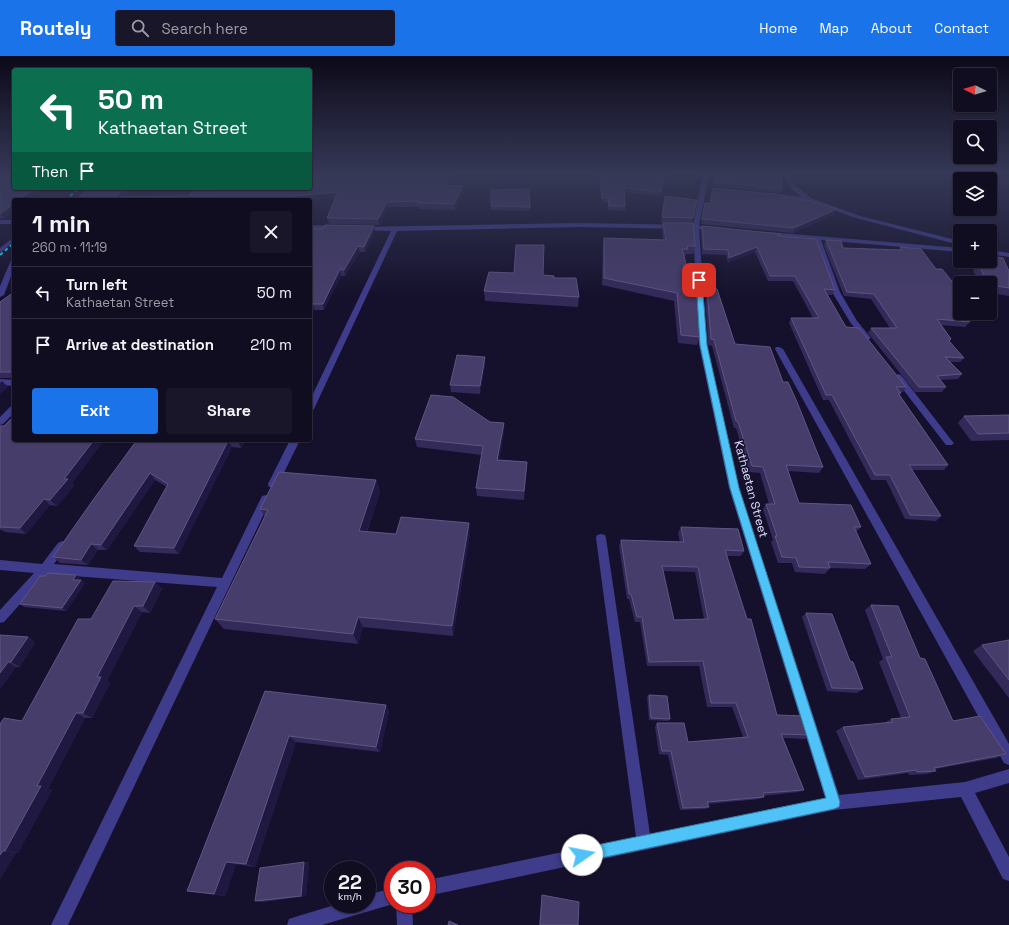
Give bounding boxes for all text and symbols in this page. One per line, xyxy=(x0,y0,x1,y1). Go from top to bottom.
search box xyxy=(115,10,395,46)
text: Routely xyxy=(20,16,91,41)
icon: search xyxy=(129,17,151,39)
text: Search here xyxy=(161,19,248,38)
text: Home xyxy=(759,19,797,37)
text: Map xyxy=(819,19,849,37)
text: About xyxy=(871,19,912,37)
text: Contact xyxy=(934,19,989,37)
north arrow xyxy=(953,68,997,112)
map controls xyxy=(953,68,997,320)
text: 50 m xyxy=(98,81,164,117)
icon: left xyxy=(32,84,84,136)
text: Kathaetan Street xyxy=(98,116,248,139)
button: search xyxy=(953,120,997,164)
icon: arrive xyxy=(76,160,98,182)
text: Then xyxy=(32,162,68,181)
button: layers xyxy=(953,172,997,216)
text: 1 min xyxy=(32,208,91,239)
button: close xyxy=(250,211,292,253)
button: + xyxy=(953,224,997,268)
text: 260 m · 11:19 xyxy=(32,239,107,256)
pin xyxy=(682,263,716,297)
icon: arrive xyxy=(688,269,710,291)
text: Turn left xyxy=(66,275,128,294)
button: − xyxy=(953,276,997,320)
icon: left xyxy=(32,282,54,304)
text: 50 m xyxy=(257,283,292,302)
text: Kathaetan Street xyxy=(66,294,174,311)
icon: arrive xyxy=(32,334,54,356)
text: Arrive at destination xyxy=(66,335,214,354)
text: 210 m xyxy=(250,335,292,354)
button: Exit xyxy=(32,388,158,434)
button: Share xyxy=(166,388,292,434)
street label: Kathaetan Street xyxy=(730,439,772,539)
position arrow xyxy=(561,834,603,876)
speed limit sign: 30 xyxy=(384,861,436,913)
text: 22 xyxy=(338,869,362,895)
text: km/h xyxy=(338,890,362,903)

